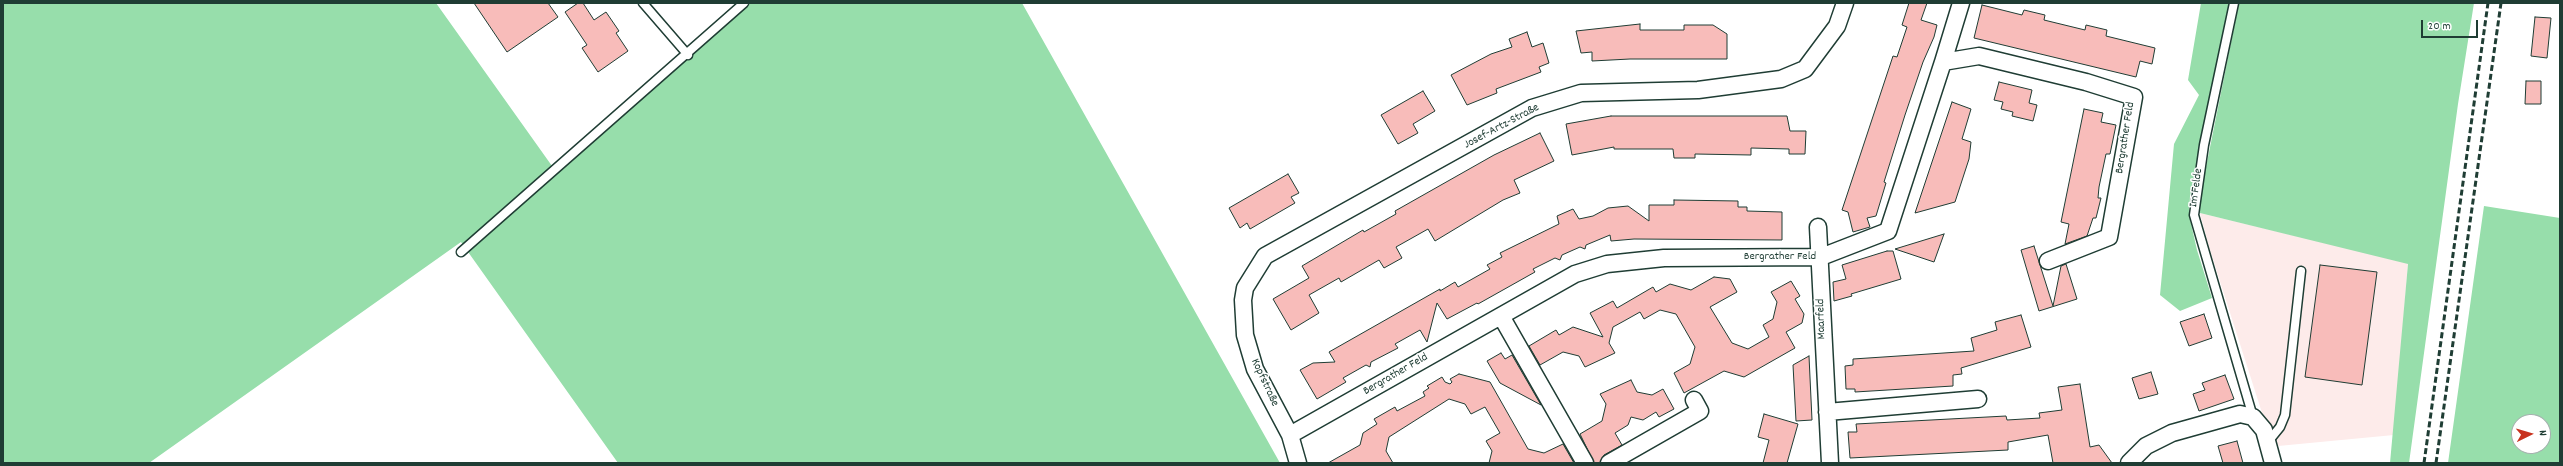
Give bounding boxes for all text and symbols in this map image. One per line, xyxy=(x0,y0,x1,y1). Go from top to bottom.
scale bar xyxy=(2423,12,2480,38)
text: 20 m xyxy=(2428,18,2451,35)
street label: Josef-Artz-Straße xyxy=(1462,101,1542,153)
street label: Bergrather Feld xyxy=(2113,101,2139,175)
street label: Im Felde xyxy=(2187,168,2207,208)
street label: Bergrather Feld xyxy=(1744,250,1816,264)
street label: Maarfeld xyxy=(1814,298,1830,340)
street label: Bergrather Feld xyxy=(1361,351,1431,399)
street label: Kopfstraße xyxy=(1247,357,1281,409)
north arrow xyxy=(2511,414,2551,454)
text: N xyxy=(2534,430,2550,436)

